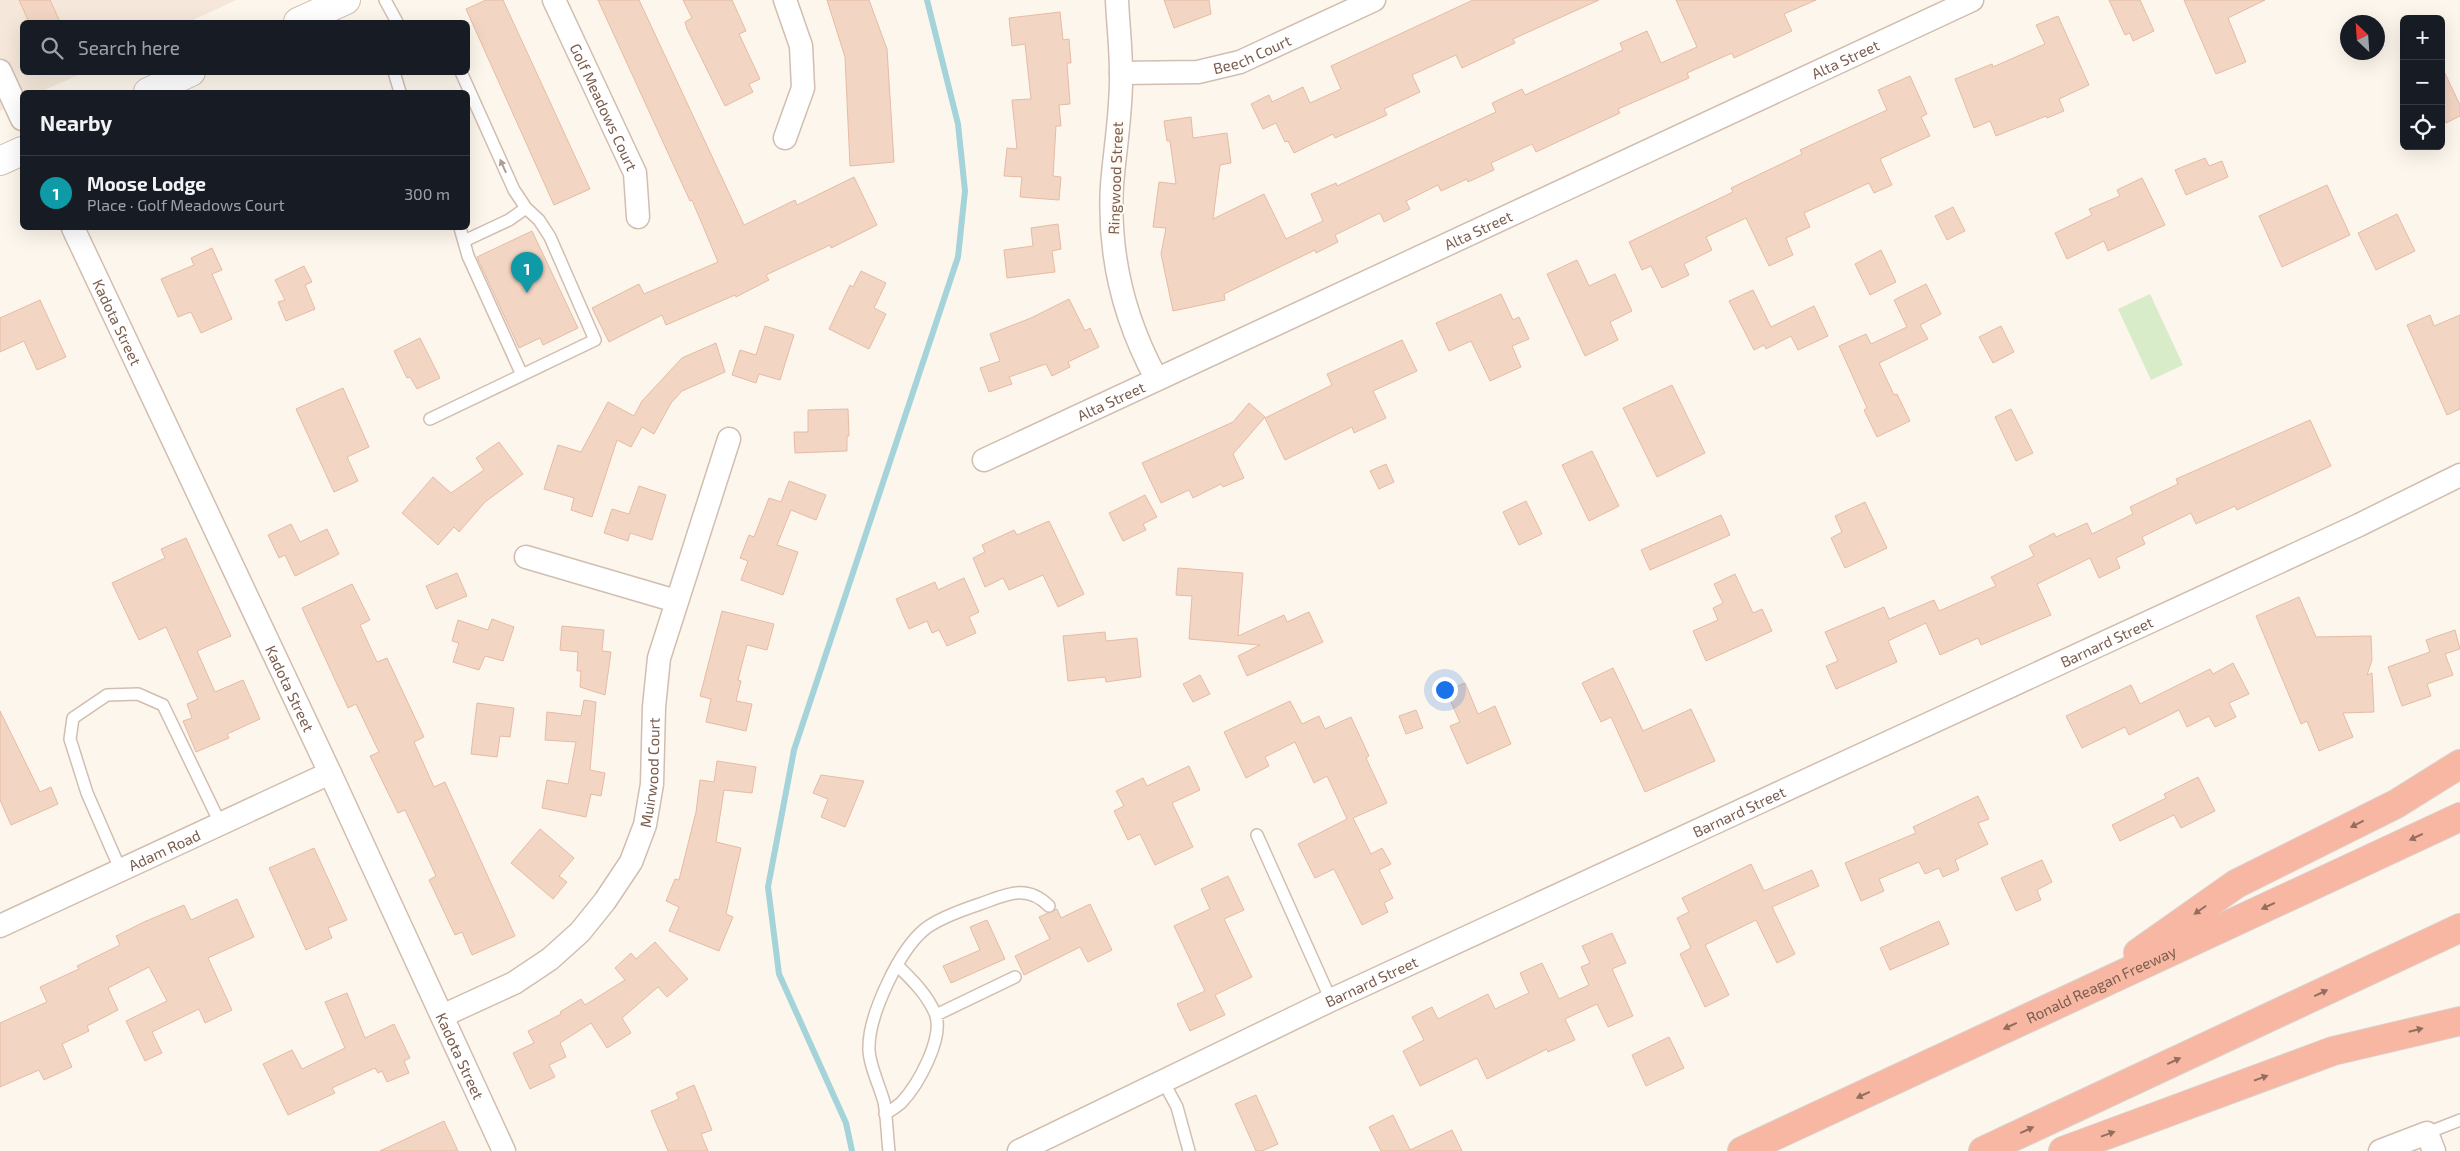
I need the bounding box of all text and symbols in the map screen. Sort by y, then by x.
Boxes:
north arrow [2340,15,2385,60]
map controls [2400,15,2445,150]
button: + [2400,15,2445,60]
search box [20,20,470,75]
street label: Beech Court [1211,31,1294,77]
icon: search [38,34,66,62]
street label: Alta Street [1808,35,1882,83]
text: Search here [78,36,180,59]
street label: Golf Meadows Court [567,40,642,174]
button: − [2400,60,2445,105]
button: locate [2400,105,2445,150]
text: Nearby [40,110,112,135]
street label: Ringwood Street [1104,121,1126,235]
one-way arrow [498,158,507,173]
text: Moose Lodge [87,172,206,195]
text: 1 [53,184,59,203]
text: 300 m [404,184,450,203]
text: Place · Golf Meadows Court [87,195,285,214]
street label: Alta Street [1441,206,1515,253]
pin: 1 [511,252,543,293]
street label: Kadota Street [89,276,146,368]
street label: Alta Street [1074,377,1148,424]
street label: Barnard Street [2057,612,2156,671]
street label: Kadota Street [262,642,318,735]
your location [1432,677,1458,703]
street label: Muirwood Court [636,717,663,829]
street label: Barnard Street [1690,782,1788,841]
one-way arrow [2350,820,2364,828]
street label: Adam Road [125,825,203,874]
one-way arrow [2409,834,2423,842]
one-way arrow [2261,902,2276,910]
one-way arrow [2193,905,2206,915]
street label: Ronald Reagan Freeway [2023,941,2179,1027]
street label: Barnard Street [1322,952,1421,1011]
one-way arrow [2314,988,2328,996]
street label: Kadota Street [433,1010,488,1102]
one-way arrow [2003,1022,2017,1030]
one-way arrow [2408,1026,2423,1034]
one-way arrow [2167,1057,2181,1065]
one-way arrow [2253,1074,2268,1081]
one-way arrow [1856,1091,1870,1099]
one-way arrow [2020,1126,2034,1134]
one-way arrow [2101,1130,2116,1137]

